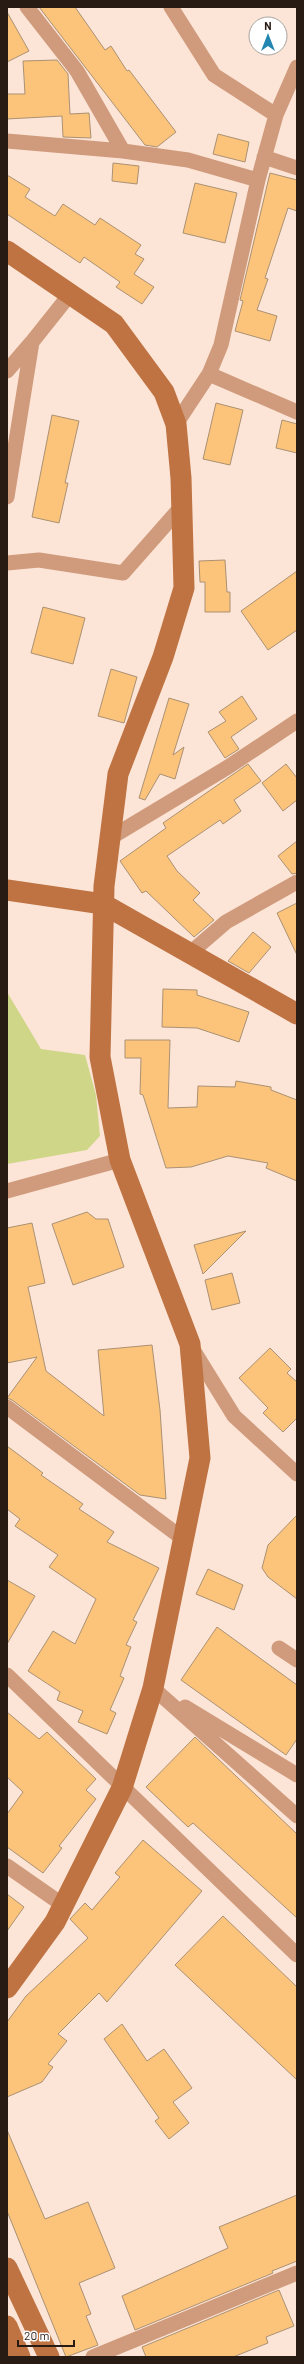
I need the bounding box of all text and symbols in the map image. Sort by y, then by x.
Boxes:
north arrow [248,16,288,56]
text: N [264,19,272,32]
scale bar [18,2322,74,2348]
text: 20 m [24,2328,50,2342]

